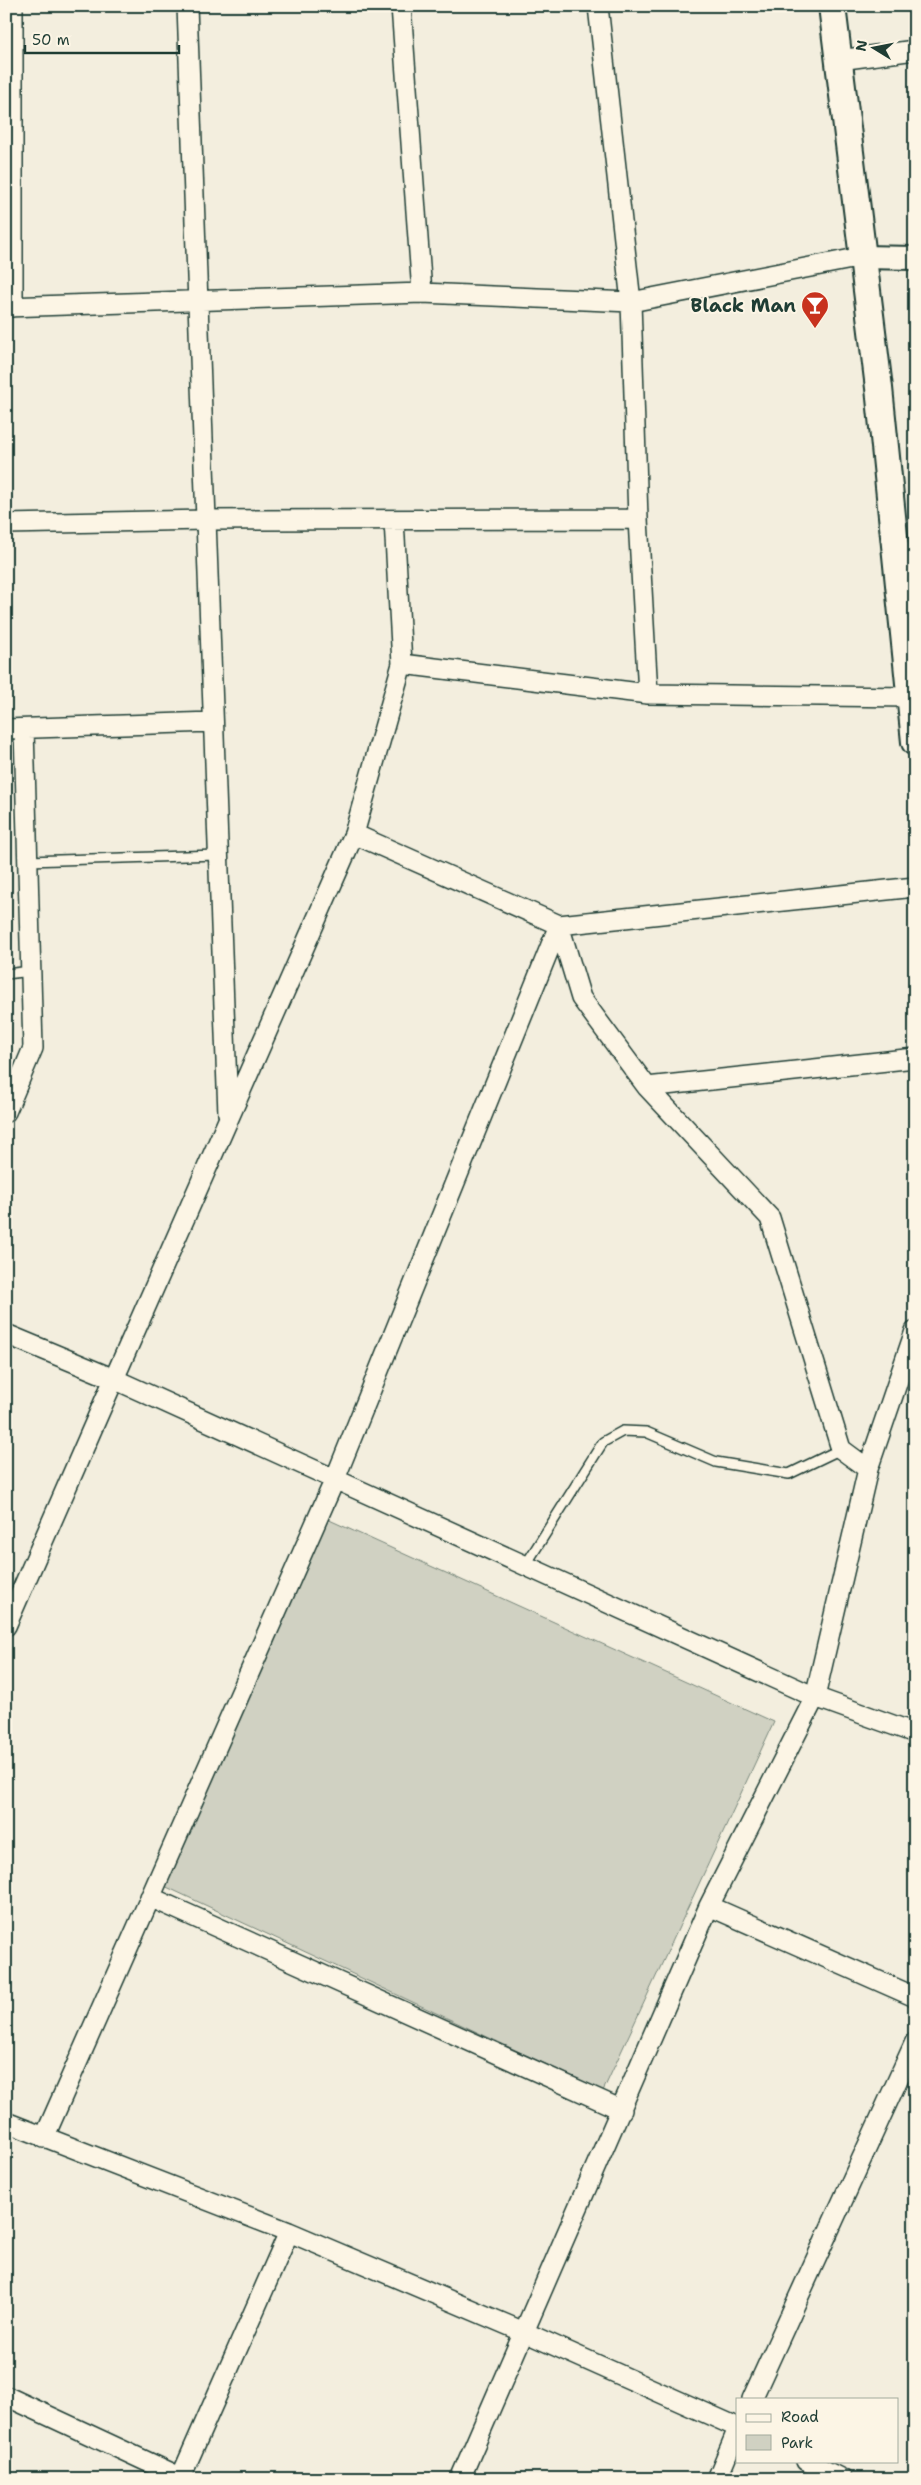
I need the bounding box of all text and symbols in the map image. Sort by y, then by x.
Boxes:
scale bar [25,22,179,54]
north arrow [848,22,898,72]
text: 50 m [32,30,70,50]
text: N [851,39,871,53]
bar icon: Black Man [800,290,830,329]
place label: Black Man [691,293,796,318]
legend [736,2398,898,2462]
text: Road [781,2407,819,2427]
text: Park [781,2433,813,2453]

